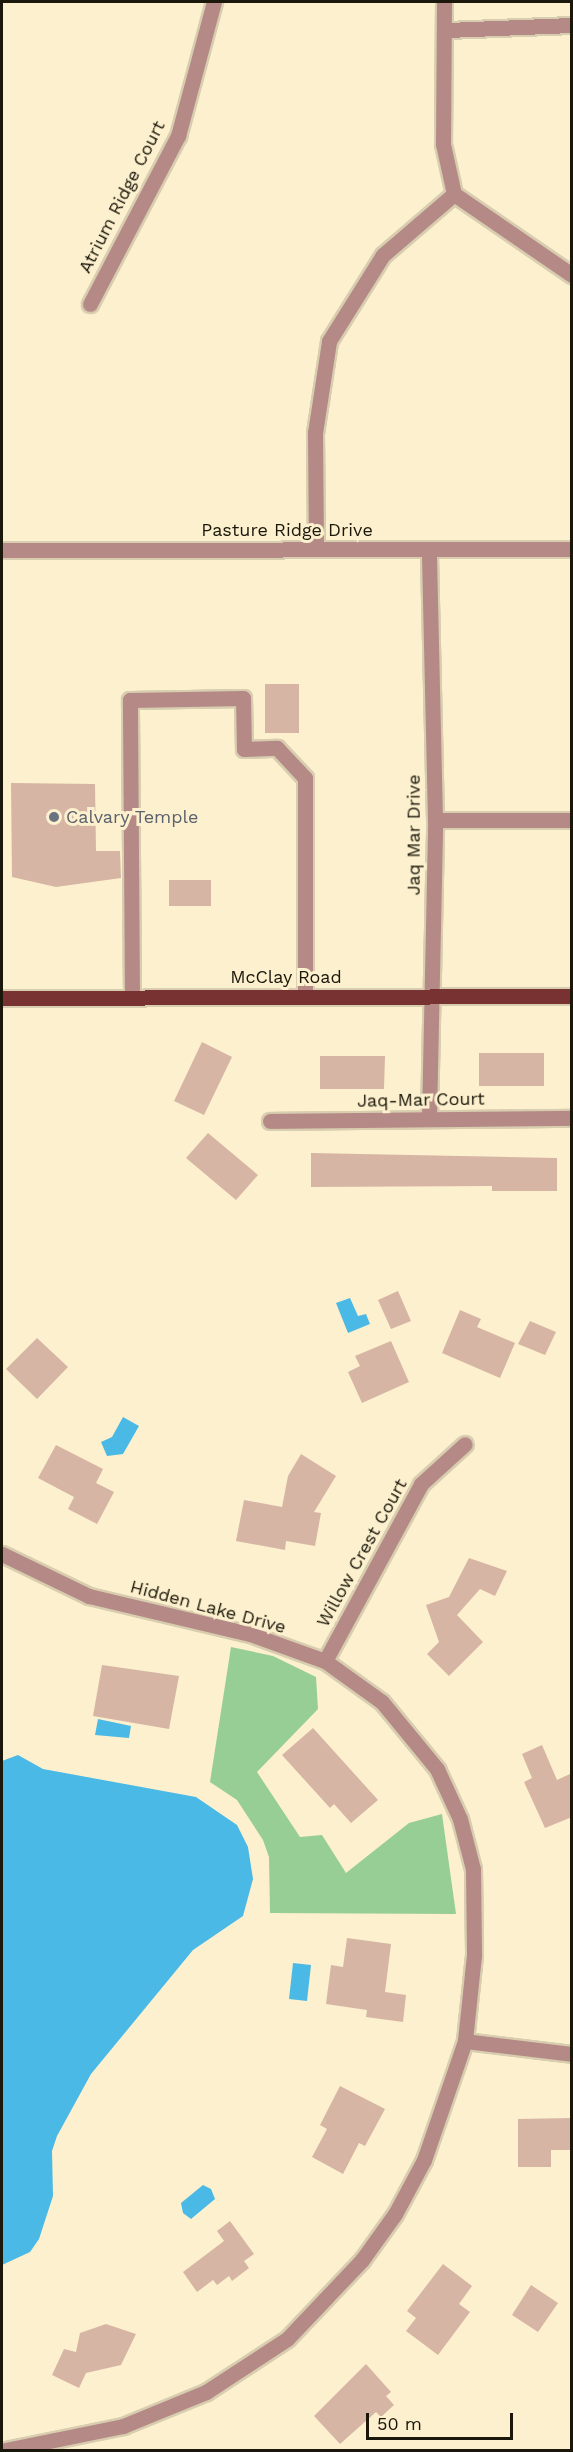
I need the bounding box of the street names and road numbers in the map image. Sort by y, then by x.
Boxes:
street label: Atrium Ridge Court [74,117,170,277]
street label: Pasture Ridge Drive [201,519,373,541]
street label: Jaq Mar Drive [403,774,425,896]
street label: McClay Road [230,966,342,988]
street label: Jaq-Mar Court [357,1088,485,1112]
street label: Willow Crest Court [312,1475,412,1631]
street label: Hidden Lake Drive [128,1576,288,1638]

